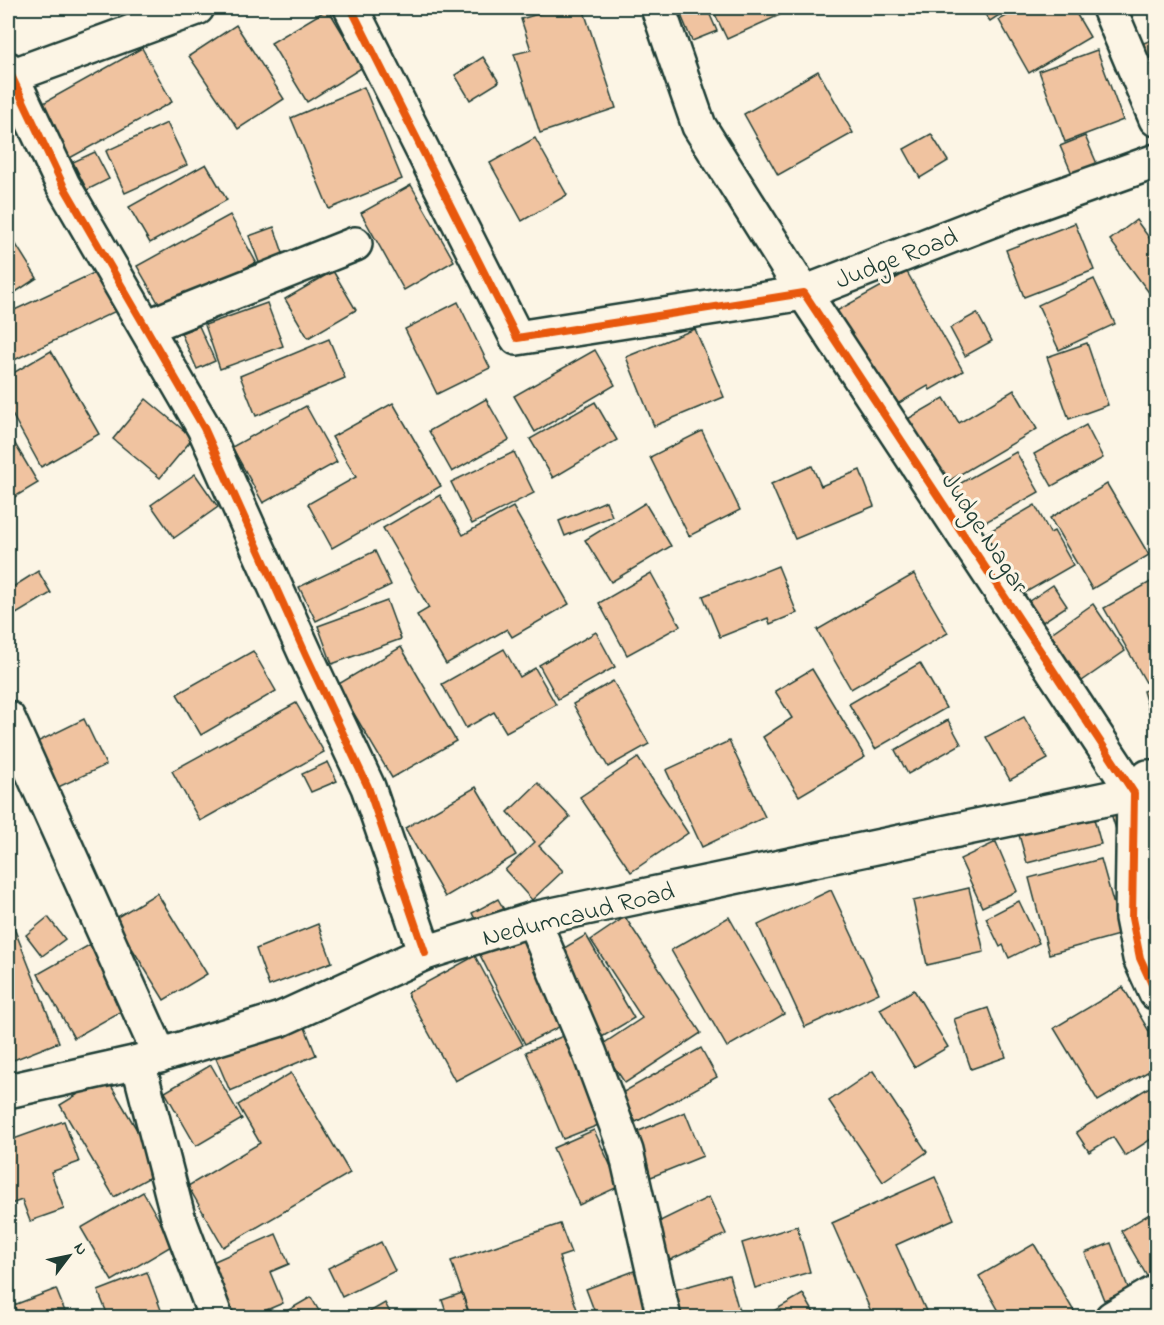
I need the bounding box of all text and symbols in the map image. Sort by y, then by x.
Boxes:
street label: Judge Road [830,219,964,301]
street label: Judge Nagar [930,466,1037,602]
street label: Nedumcaud Road [479,874,679,958]
north arrow [39,1226,99,1286]
text: N [67,1238,93,1260]

